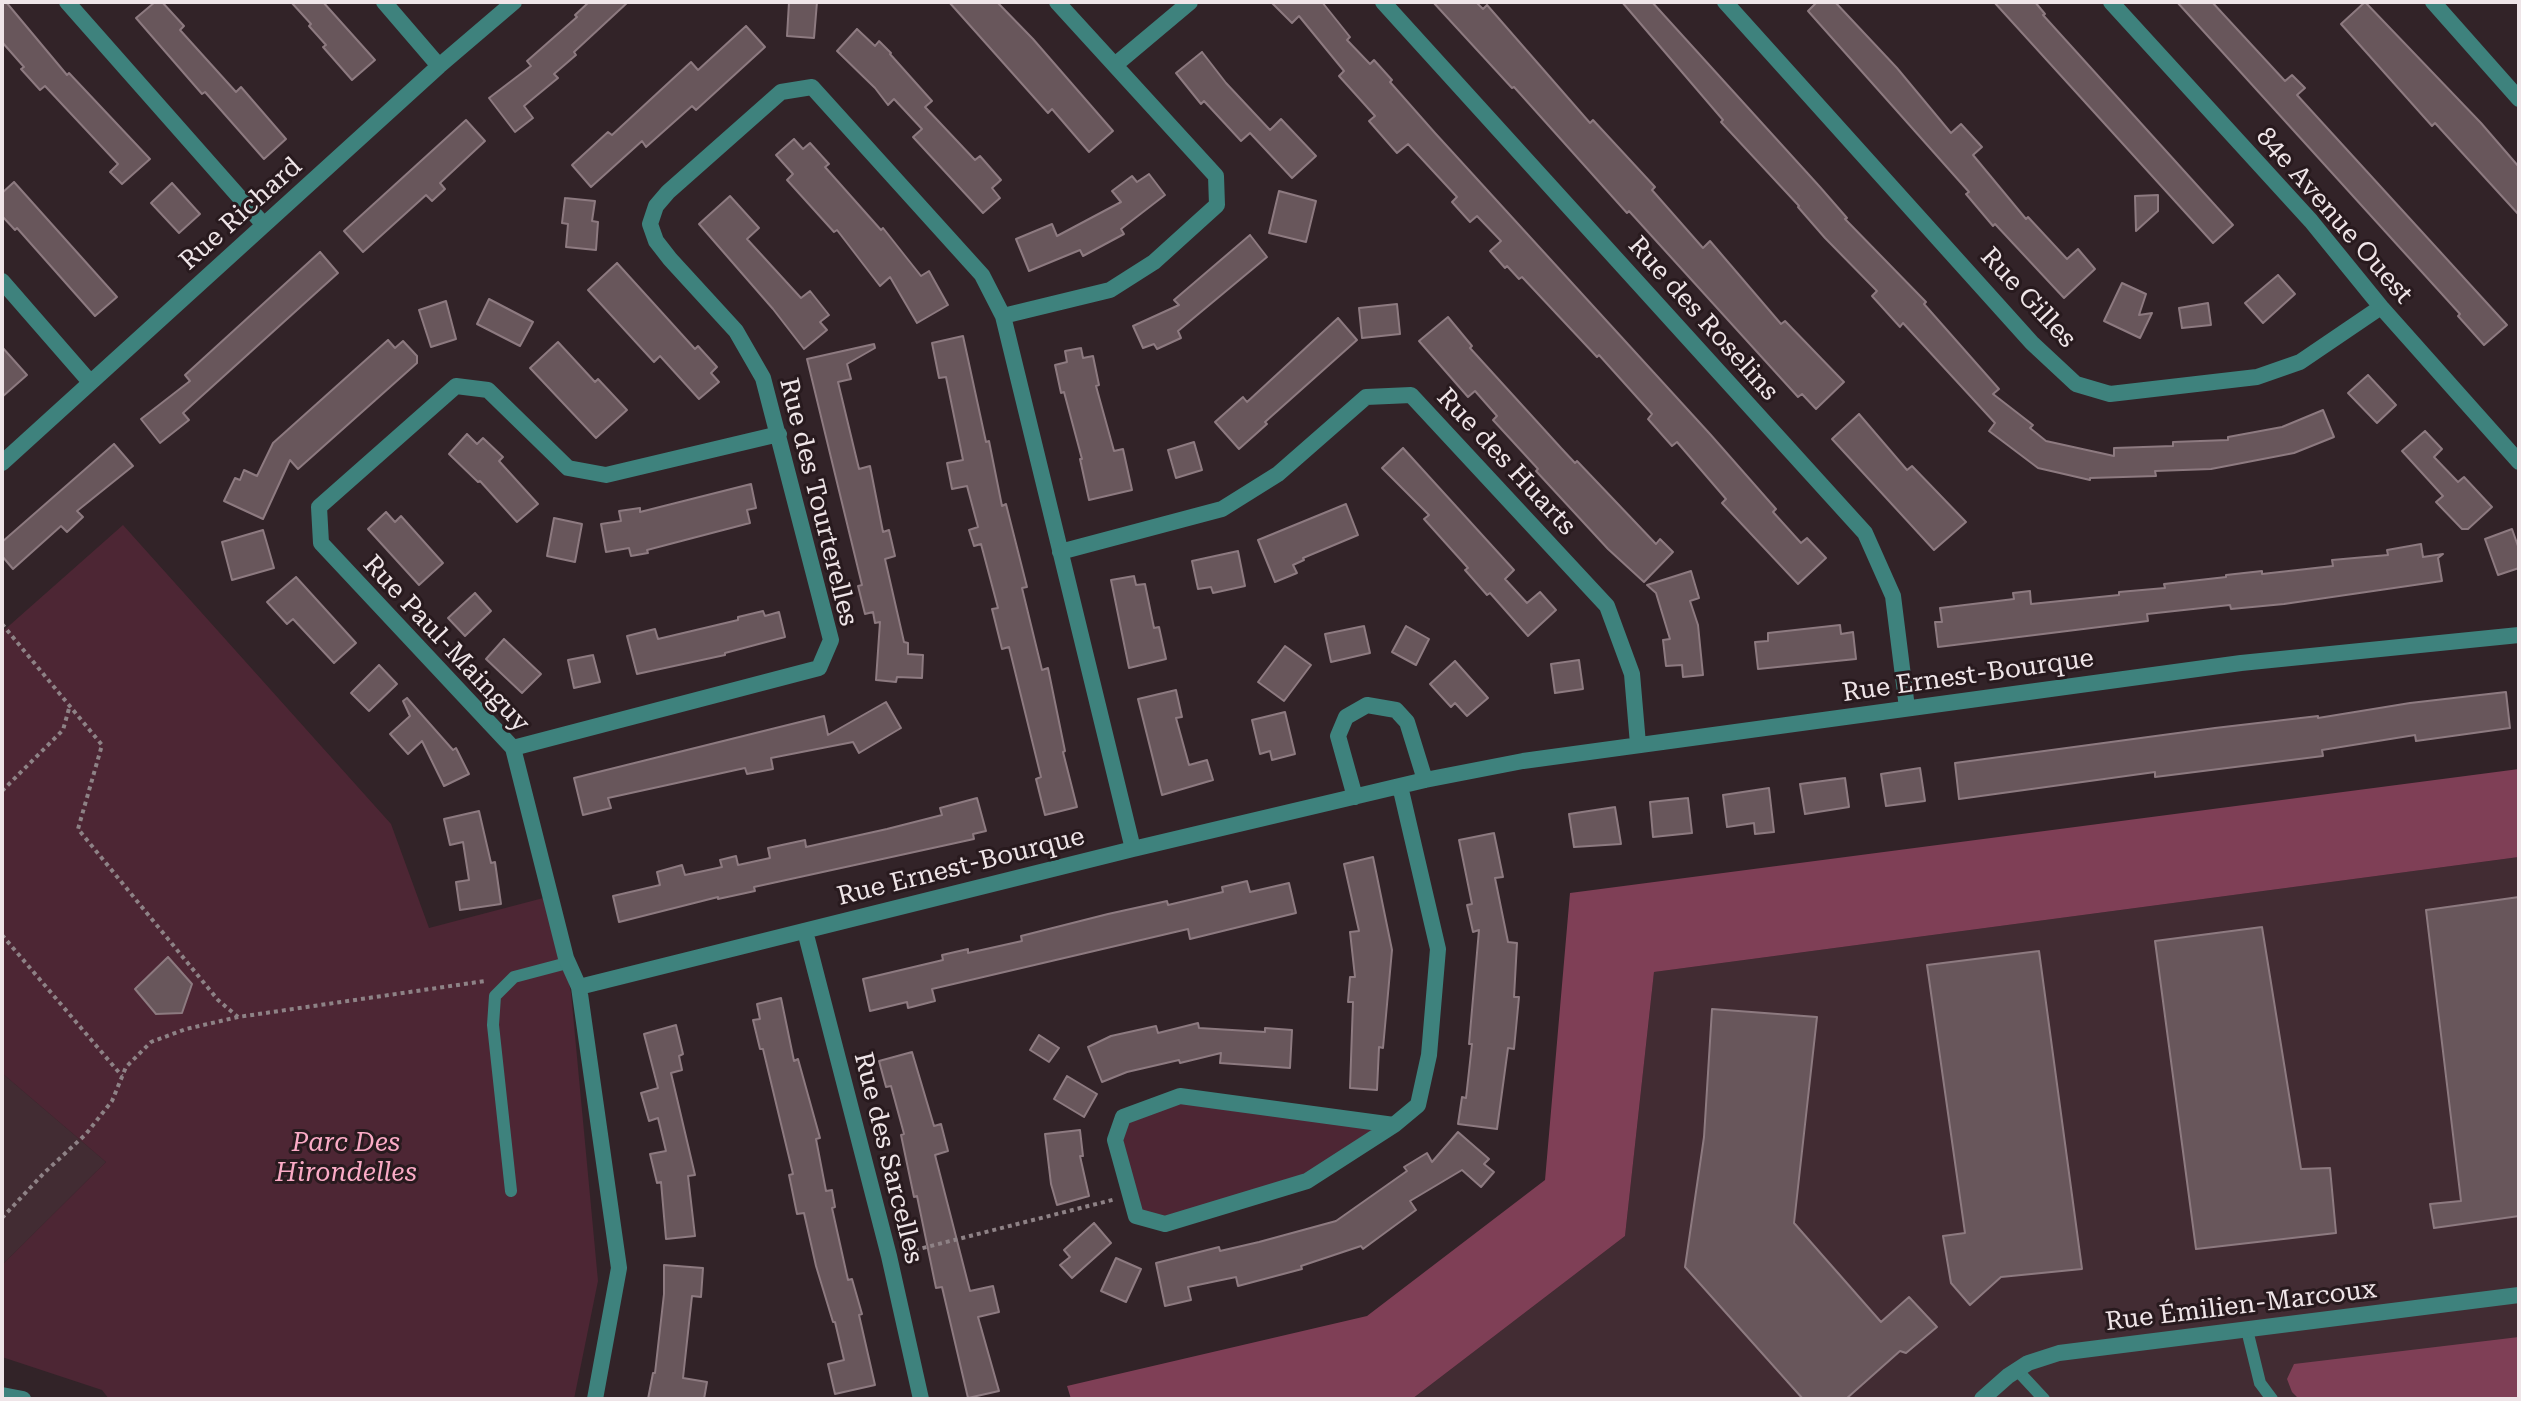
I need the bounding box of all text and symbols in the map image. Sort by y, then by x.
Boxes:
street label: 84e Avenue Ouest [2249,122,2419,310]
street label: Rue Richard [174,151,308,277]
street label: Rue des Roselins [1621,231,1785,407]
street label: Rue Gilles [1974,241,2082,355]
street label: Rue des Tourterelles [772,375,864,629]
street label: Rue des Huarts [1430,382,1582,542]
street label: Rue Paul-Mainguy [356,549,536,739]
street label: Rue Ernest-Bourque [1840,643,2096,709]
street label: Rue Ernest-Bourque [834,821,1088,913]
street label: Rue des Sarcelles [847,1049,929,1267]
park label: Parc Des Hirondelles [275,1127,417,1188]
street label: Rue Émilien-Marcoux [2104,1274,2378,1338]

